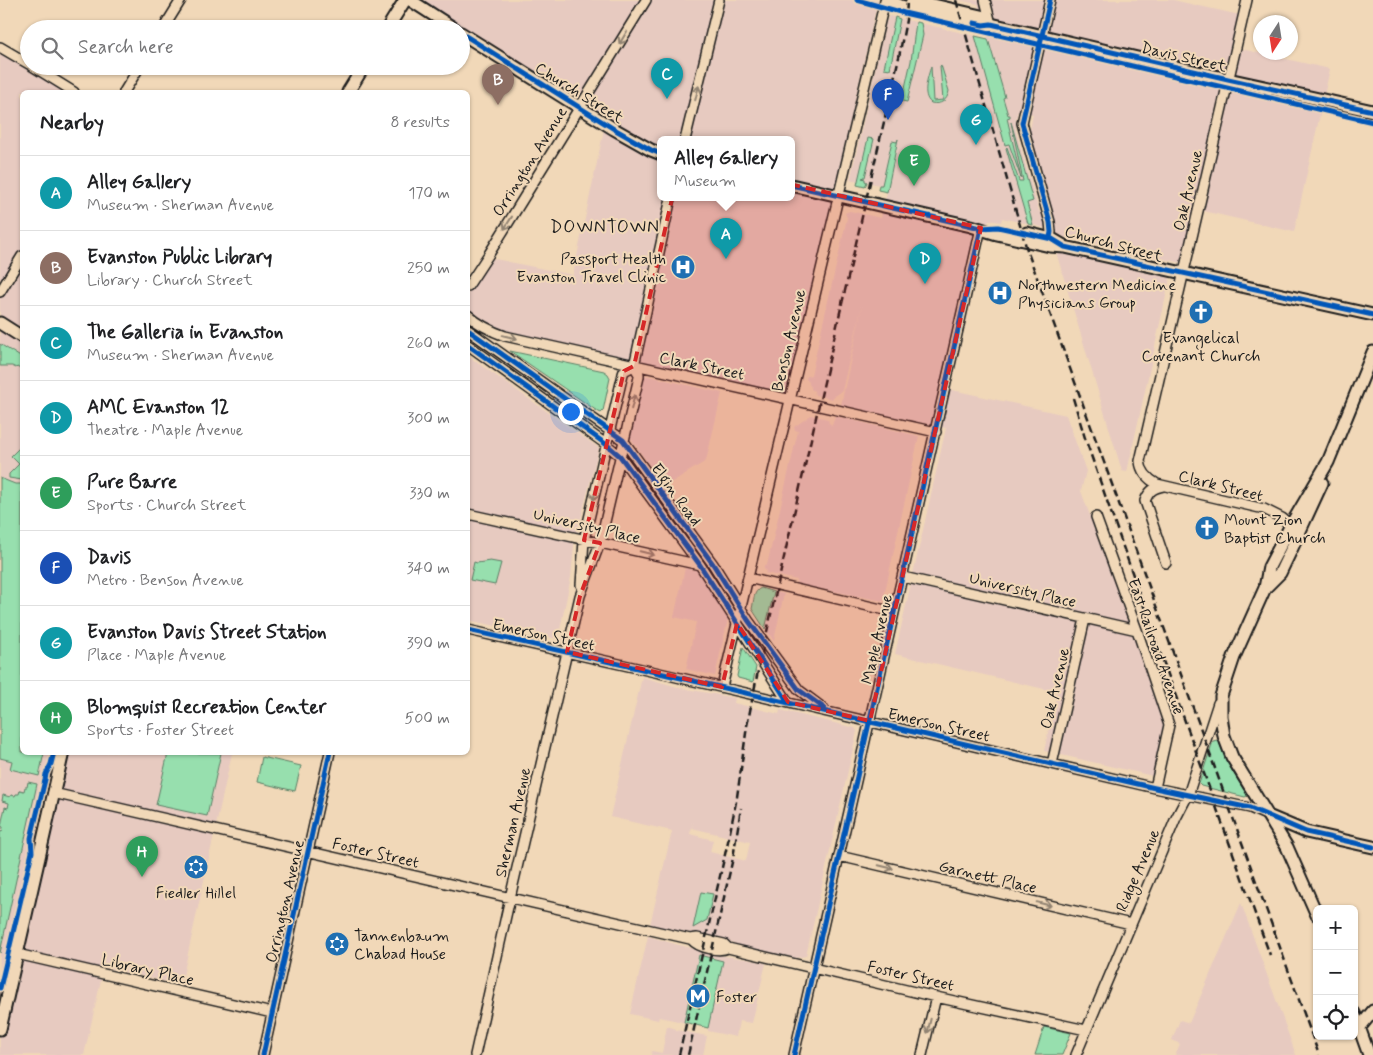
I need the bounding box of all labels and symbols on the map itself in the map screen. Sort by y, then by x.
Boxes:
north arrow [1253,15,1298,60]
one-way arrow [617,30,627,44]
street label: Davis Street [1139,37,1229,78]
street label: Church Street [531,58,628,129]
pin: C [651,58,683,99]
pin: B [482,64,514,105]
pin: F [872,79,904,120]
one-way arrow [693,85,702,101]
street label: Orrington Avenue [488,103,573,221]
pin: G [960,104,992,145]
pin: E [898,145,930,186]
street label: Oak Avenue [1169,147,1208,233]
district label: DOWNTOWN [550,215,660,239]
one-way arrow [502,216,512,230]
pin: A [710,218,742,259]
street label: Church Street [1062,221,1166,268]
pin: D [909,243,941,284]
place label: Passport Health Evanston Travel Clinic [516,249,666,288]
hospital icon: Passport Health Evanston Travel Clinic [670,254,696,280]
place label: Northwestern Medicine Physicians Group [1018,275,1176,314]
hospital icon: Northwestern Medicine Physicians Group [987,280,1013,306]
street label: Benson Avenue [768,287,812,393]
church icon: Evangelical Covenant Church [1188,299,1214,325]
place label: Evangelical Covenant Church [1142,328,1260,367]
one-way arrow [502,333,518,342]
street label: Clark Street [657,347,746,386]
one-way arrow [628,395,638,411]
your location [558,399,584,425]
street label: Elgin Road [645,459,706,531]
street label: Clark Street [1176,466,1265,507]
one-way arrow [590,484,600,500]
street label: University Place [531,504,642,549]
place label: Mount Zion Baptist Church [1224,510,1326,549]
church icon: Mount Zion Baptist Church [1194,515,1220,541]
one-way arrow [639,549,655,559]
street label: University Place [967,568,1078,613]
street label: East Railroad Avenue [1122,576,1189,717]
street label: Maple Avenue [857,592,898,686]
street label: Emerson Street [491,614,597,657]
street label: Oak Avenue [1036,645,1075,731]
street label: Emerson Street [886,704,992,747]
street label: Sherman Avenue [491,765,536,880]
street label: Ridge Avenue [1111,825,1166,916]
street label: Foster Street [330,833,421,874]
pin: H [126,836,158,877]
street label: Orrington Avenue [261,838,310,965]
synagogue icon: Fiedler Hillel [183,854,209,880]
street label: Garnett Place [937,856,1039,899]
one-way arrow [878,863,894,872]
place label: Fiedler Hillel [156,883,236,904]
one-way arrow [1036,900,1052,909]
place label: Tannenbaum Chabad House [354,926,449,965]
synagogue icon: Tannenbaum Chabad House [324,931,350,957]
street label: Library Place [99,950,196,991]
street label: Foster Street [865,956,956,997]
metro station icon: Foster [685,983,711,1009]
place label: Foster [716,987,757,1008]
one-way arrow [924,1017,933,1033]

